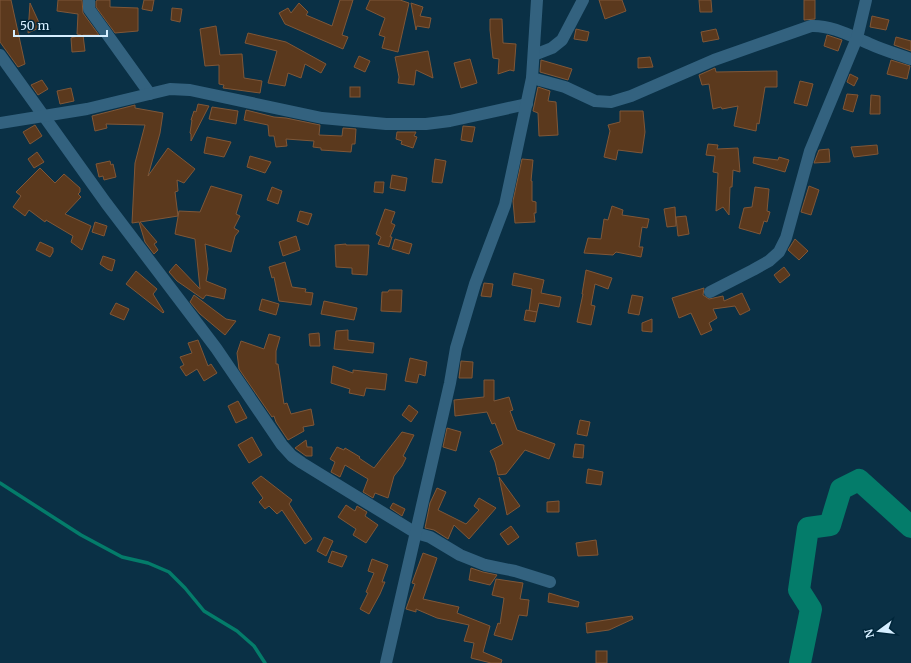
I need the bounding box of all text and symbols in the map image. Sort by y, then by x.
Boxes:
scale bar [14,12,107,38]
text: 50 m [20,18,49,33]
north arrow [859,611,899,651]
text: N [861,627,877,640]

